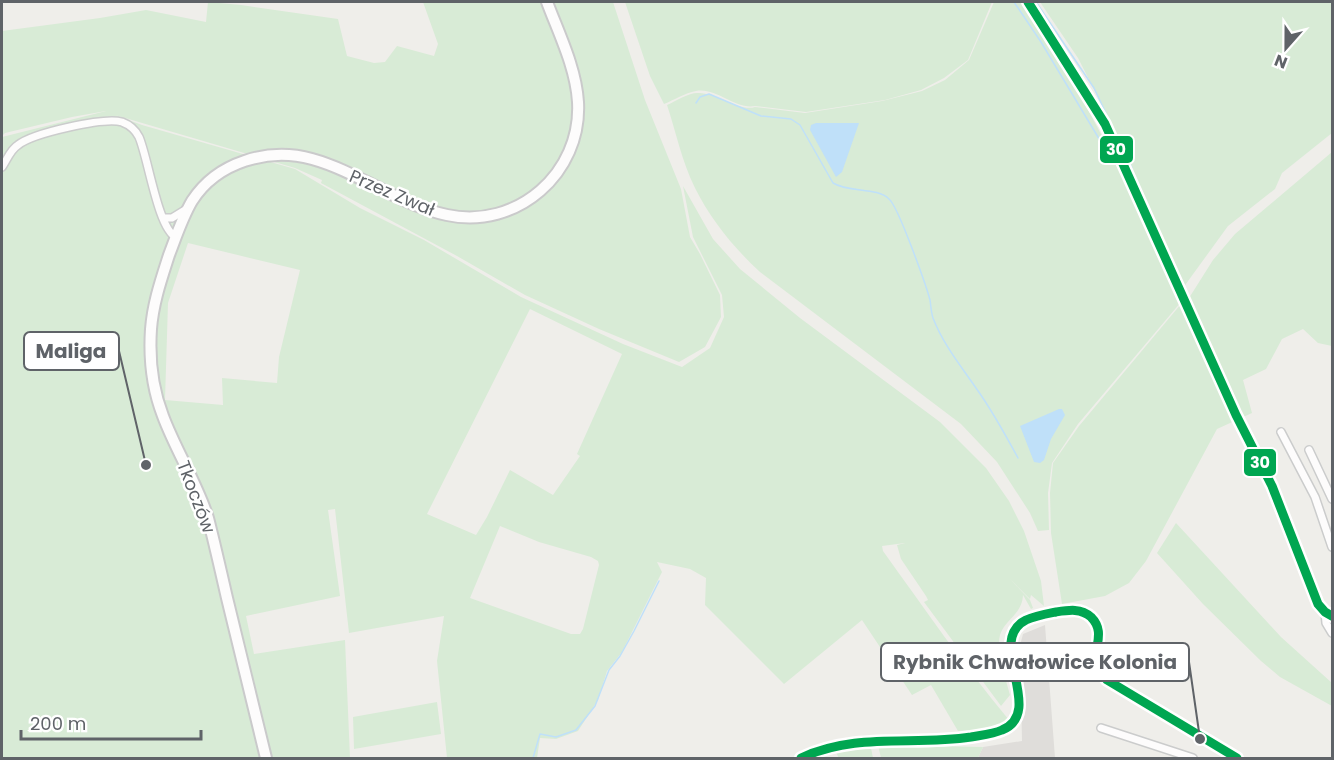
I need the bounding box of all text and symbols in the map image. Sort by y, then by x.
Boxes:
north arrow [1256,18,1316,78]
text: N [1271,49,1291,74]
line badge: 30 [1099,135,1134,164]
text: 30 [1106,138,1126,161]
street label: Przez Zwał [346,163,439,222]
callout: Maliga [24,332,119,370]
text: Maliga [36,337,106,365]
line badge: 30 [1243,448,1277,477]
text: 30 [1250,451,1270,474]
street label: Tkoczów [171,457,222,537]
callout: Rybnik Chwałowice Kolonia [881,643,1189,681]
text: Rybnik Chwałowice Kolonia [893,648,1177,676]
scale bar [21,703,201,741]
text: 200 m [30,711,86,736]

